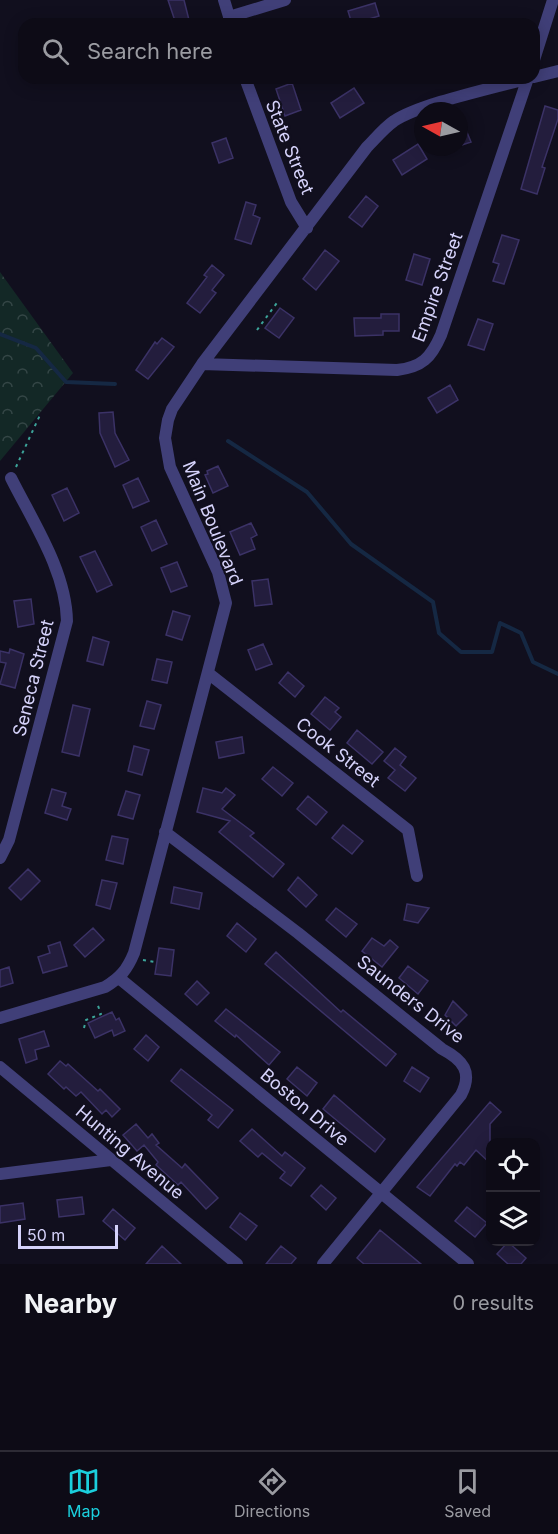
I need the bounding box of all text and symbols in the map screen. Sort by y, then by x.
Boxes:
search box [18,18,540,84]
icon: search [39,35,72,68]
text: Search here [87,38,213,64]
street label: State Street [262,97,318,197]
north arrow [414,102,468,156]
street label: Empire Street [408,229,467,345]
street label: Main Boulevard [179,458,247,588]
street label: Seneca Street [8,617,58,739]
street label: Cook Street [292,713,384,791]
street label: Saunders Drive [353,951,469,1047]
street label: Boston Drive [257,1064,353,1150]
street label: Hunting Avenue [72,1101,188,1203]
map controls [486,1138,540,1246]
button: locate [486,1138,540,1192]
button: layers [486,1192,540,1246]
scale bar [18,1222,118,1250]
text: 50 m [27,1225,65,1245]
text: Nearby [24,1288,117,1319]
text: 0 results [452,1291,534,1315]
tab: Map [67,1465,100,1521]
tab: Directions [234,1465,310,1521]
tab: Saved [444,1465,491,1521]

